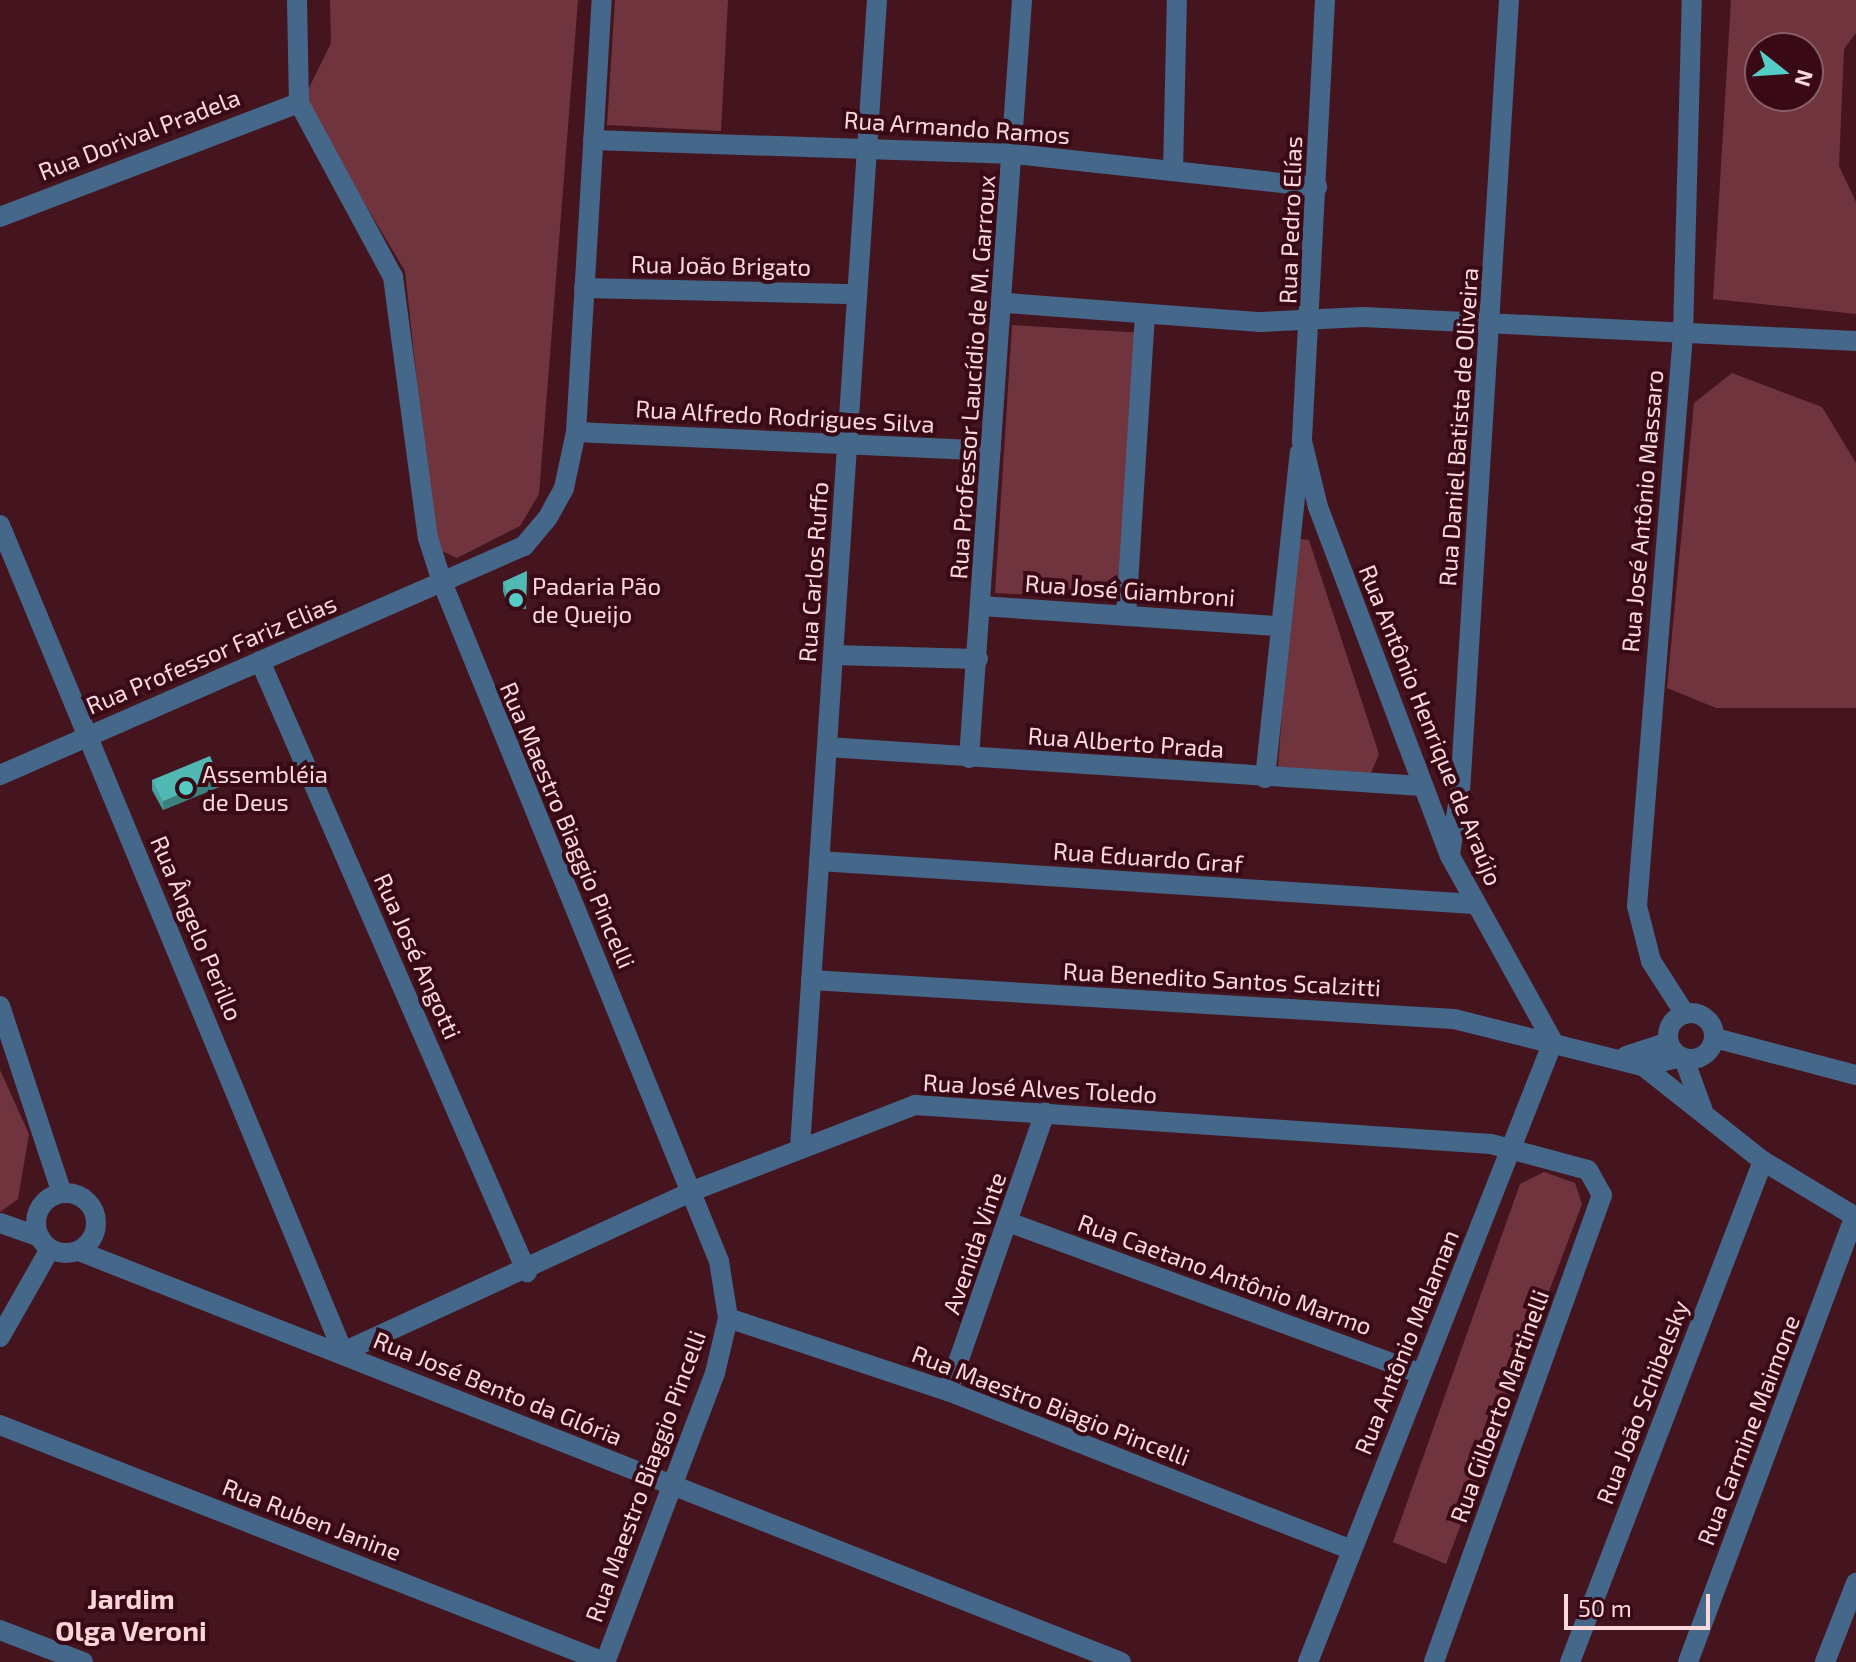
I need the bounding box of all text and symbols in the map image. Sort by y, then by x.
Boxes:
north arrow [1744,32,1824,112]
text: N [1790,67,1820,90]
street label: Rua Dorival Pradela [34,82,244,186]
street label: Rua Armando Ramos [843,105,1071,149]
street label: Rua Pedro Elías [1273,136,1307,304]
street label: Rua Professor Laucídio de M. Garroux [943,174,1001,580]
street label: Rua João Brigato [630,249,812,281]
street label: Rua Daniel Batista de Oliveira [1432,267,1484,587]
street label: Rua José Antônio Massaro [1615,368,1669,654]
street label: Rua Alfredo Rodrigues Silva [634,394,936,438]
street label: Rua Carlos Ruffo [792,481,834,663]
street label: Rua Antônio Henrique de Araújo [1353,560,1509,890]
street label: Rua José Giambroni [1024,568,1236,612]
place label: Padaria Pão de Queijo [532,572,661,628]
street label: Rua Professor Fariz Elias [81,588,341,720]
marker: Padaria Pão de Queijo [507,591,525,609]
street label: Rua Maestro Biaggio Pincelli [495,678,641,972]
street label: Rua Alberto Prada [1027,721,1225,763]
place label: Assembléia de Deus [202,760,328,816]
marker: Assembléia de Deus [177,779,195,797]
street label: Rua Ângelo Perillo [145,831,249,1025]
street label: Rua Eduardo Graf [1052,836,1244,878]
street label: Rua José Angotti [368,868,468,1044]
street label: Rua Benedito Santos Scalzitti [1062,956,1382,1002]
street label: Rua José Alves Toledo [921,1067,1159,1109]
street label: Avenida Vinte [936,1168,1012,1318]
street label: Rua Caetano Antônio Marmo [1074,1207,1376,1341]
street label: Rua Antônio Malaman [1348,1225,1464,1459]
street label: Rua Gilberto Martinelli [1443,1286,1555,1526]
street label: Rua João Schibelsky [1590,1296,1694,1508]
street label: Rua Carmine Maimone [1691,1311,1805,1549]
street label: Rua José Bento da Glória [369,1325,627,1451]
street label: Rua Maestro Biaggio Pincelli [579,1326,711,1626]
street label: Rua Maestro Biagio Pincelli [908,1339,1194,1471]
street label: Rua Ruben Janine [218,1472,406,1566]
scale bar [1568,1578,1714,1628]
district label: Jardim Olga Veroni [55,1581,207,1647]
text: 50 m [1578,1593,1632,1622]

